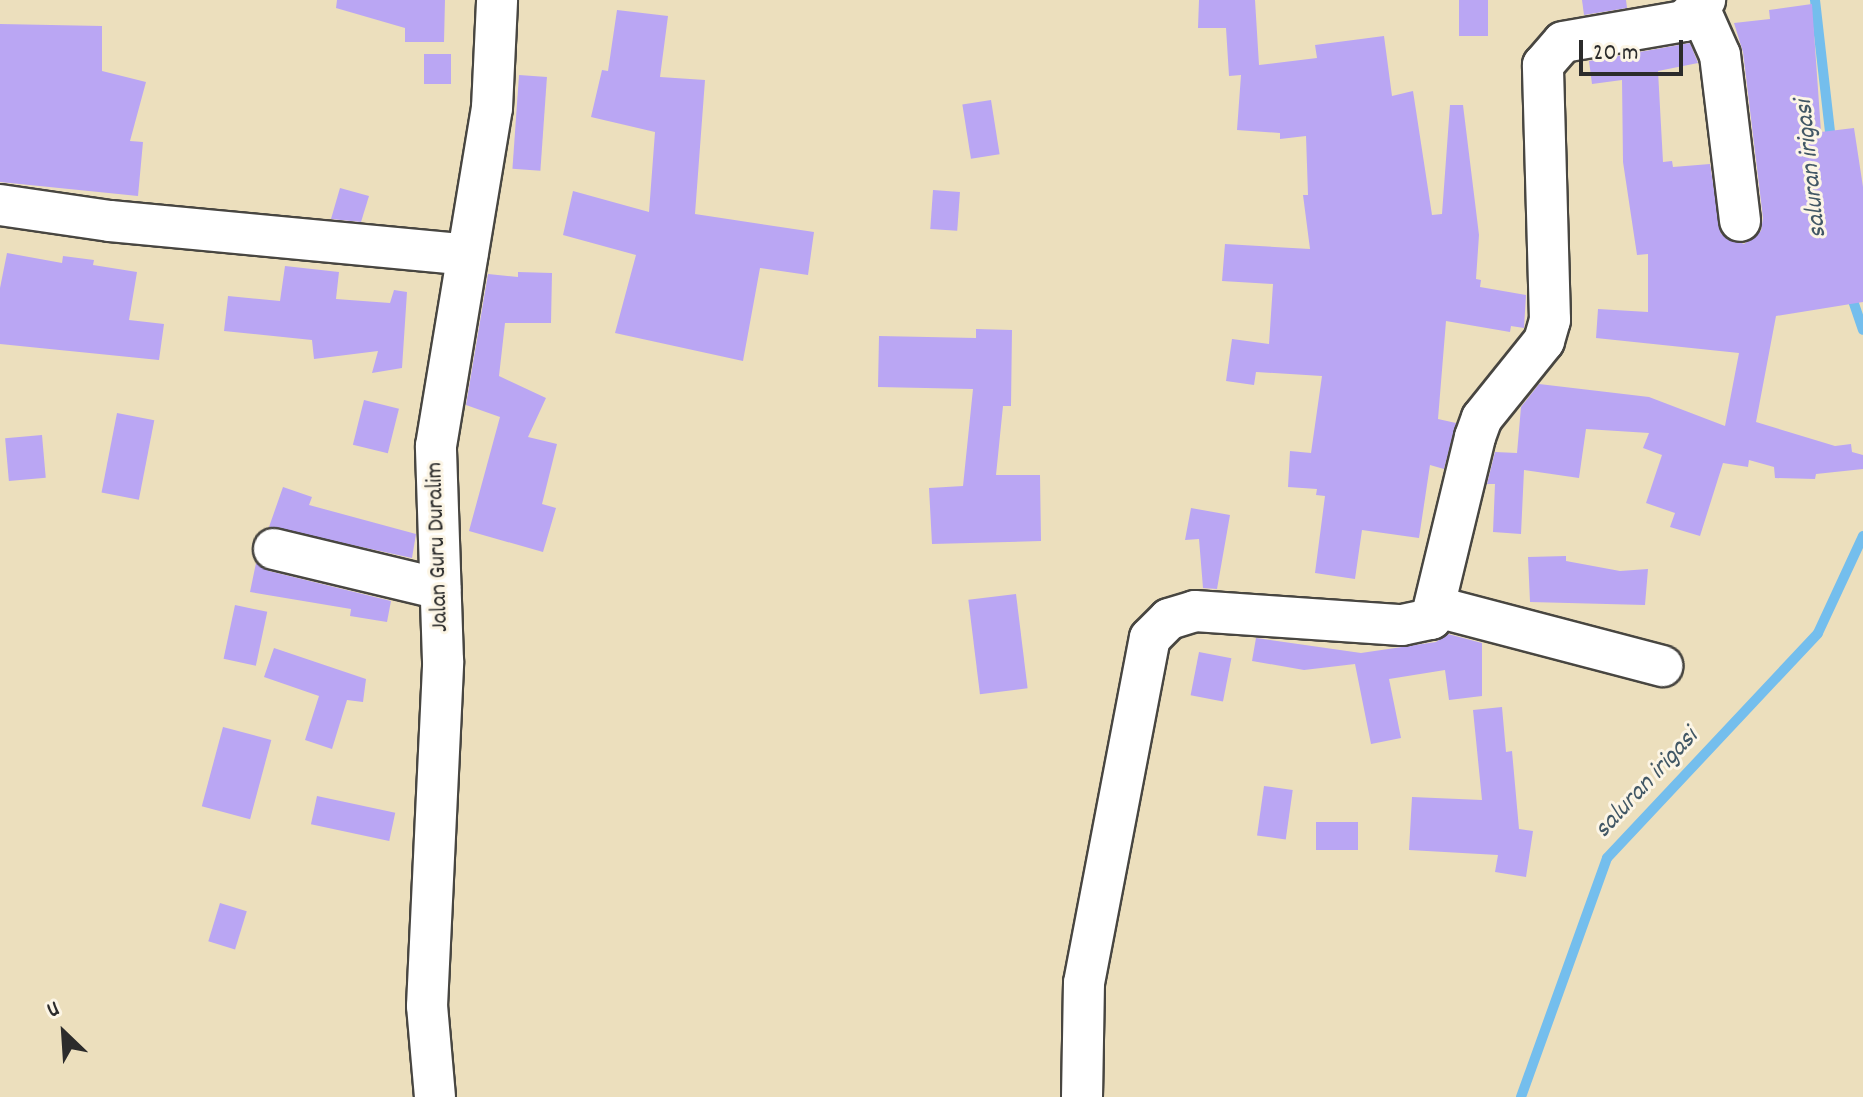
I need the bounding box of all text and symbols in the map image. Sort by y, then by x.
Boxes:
scale bar [1583,24,1687,74]
text: 20 m [1593,37,1639,71]
water label: saluran irigasi [1789,98,1835,240]
street label: Jalan Guru Duralim [422,461,456,633]
water label: saluran irigasi [1588,723,1706,845]
north arrow [24,993,104,1073]
text: U [42,995,65,1027]

